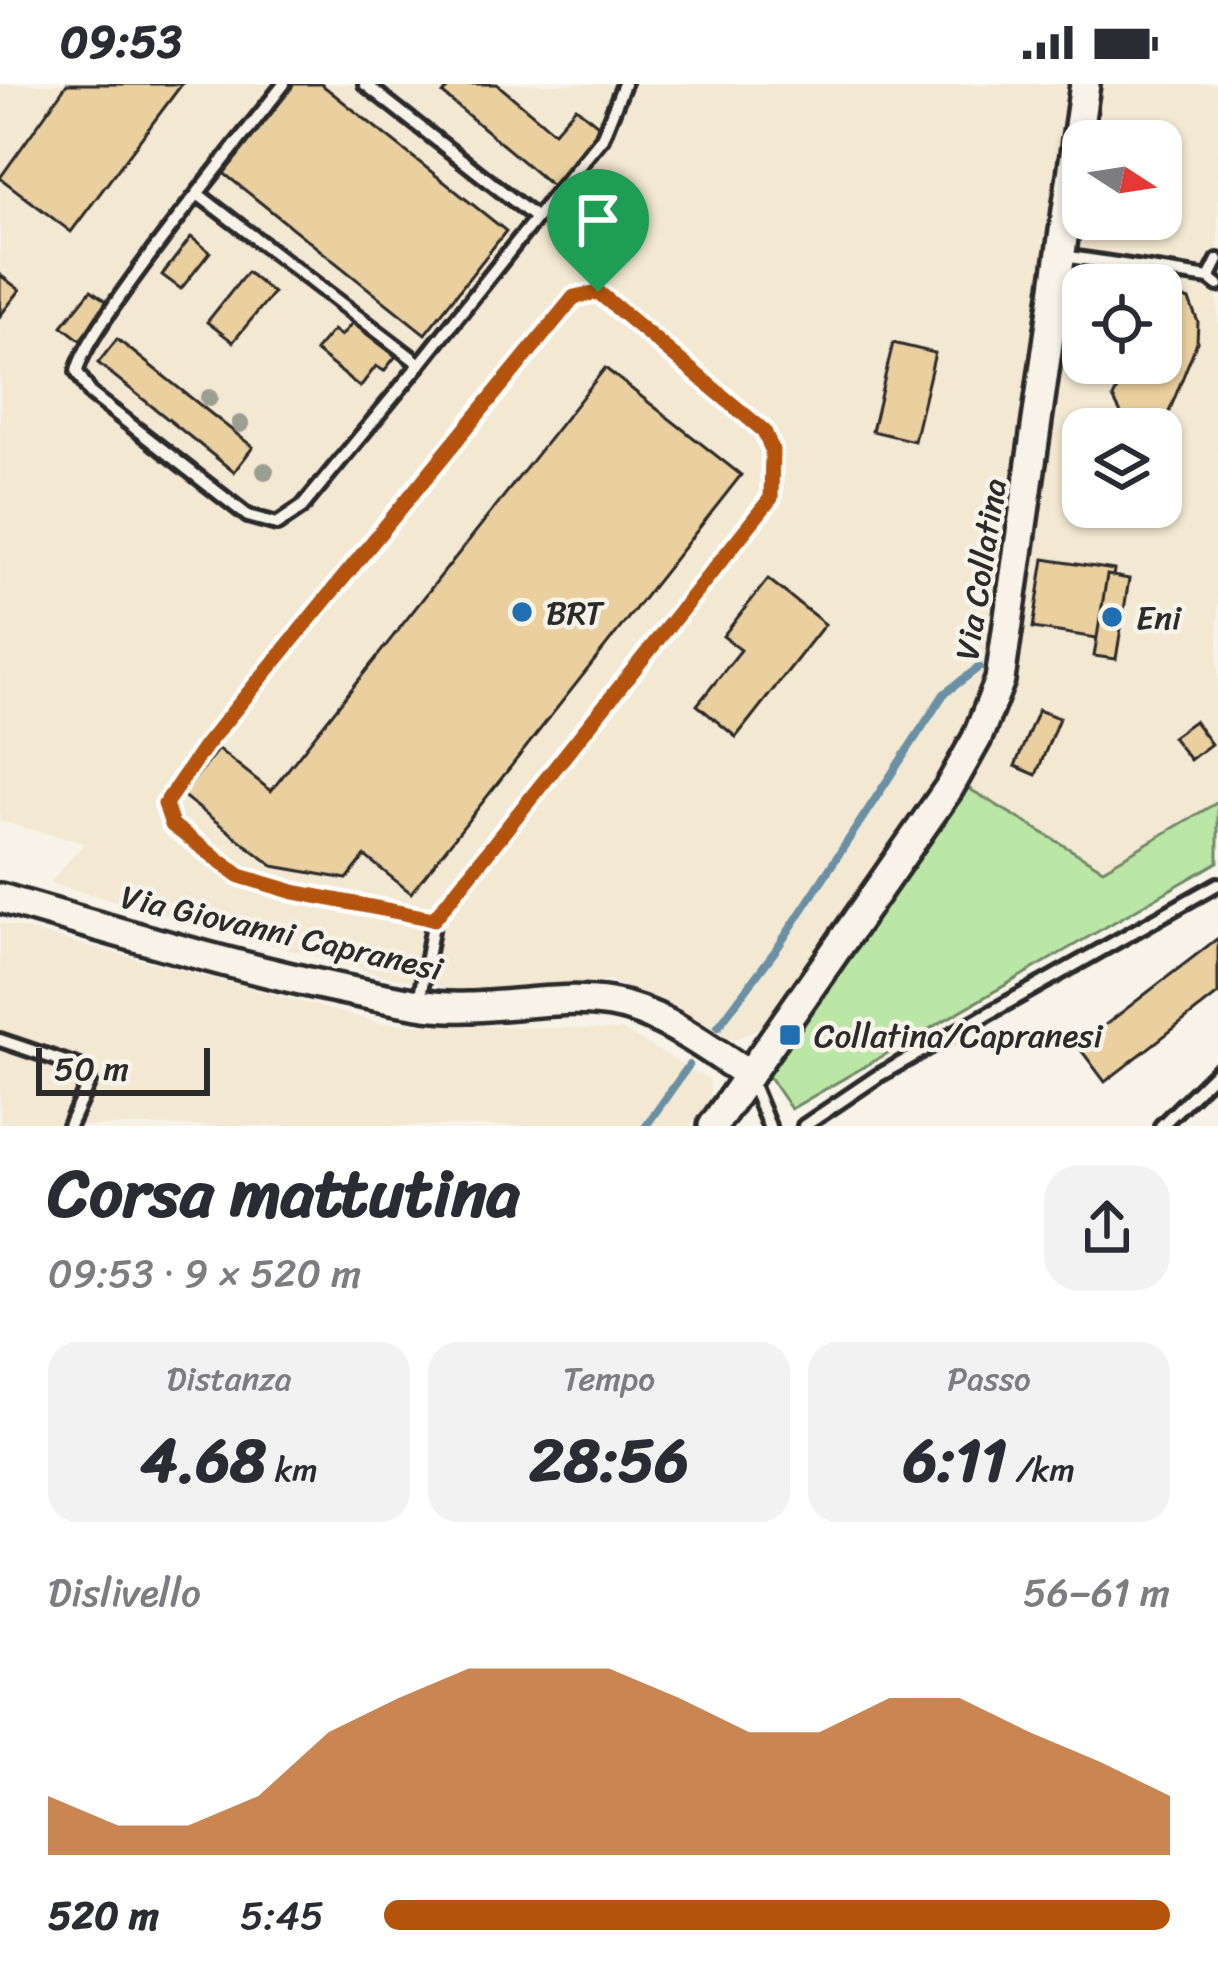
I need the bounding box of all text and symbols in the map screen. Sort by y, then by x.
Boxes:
text: 09:53 [60,2,182,82]
north arrow [1062,120,1182,240]
map controls [1062,120,1182,528]
pin [547,169,649,292]
icon: arrive [565,187,631,253]
button: locate [1062,264,1182,384]
button: layers [1062,408,1182,528]
street label: Via Collatina [938,474,1024,664]
place label: BRT [546,584,605,642]
place label: Eni [1136,589,1182,647]
marker: BRT [509,599,535,625]
marker: Eni [1099,604,1125,630]
street label: Via Giovanni Capranesi [115,868,449,998]
place label: Collatina/Capranesi [814,1007,1104,1065]
marker: Collatina/Capranesi [777,1022,803,1048]
text: 50 m [54,1040,129,1098]
scale bar [36,1042,210,1095]
text: Corsa mattutina [48,1135,520,1252]
button: share [1044,1165,1170,1291]
text: 09:53 · 9 × 520 m [48,1239,361,1308]
text: Distanza [166,1350,292,1408]
text: Tempo [563,1350,655,1408]
text: Passo [947,1350,1031,1408]
text: 4.68 [140,1408,266,1514]
text: 28:56 [529,1408,689,1514]
text: 6:11 [903,1408,1007,1514]
text: km [266,1441,318,1499]
text: /km [1007,1441,1075,1499]
text: Dislivello [48,1558,201,1627]
text: 56–61 m [1023,1558,1170,1627]
text: 520 m [48,1881,159,1950]
text: 5:45 [240,1881,324,1950]

